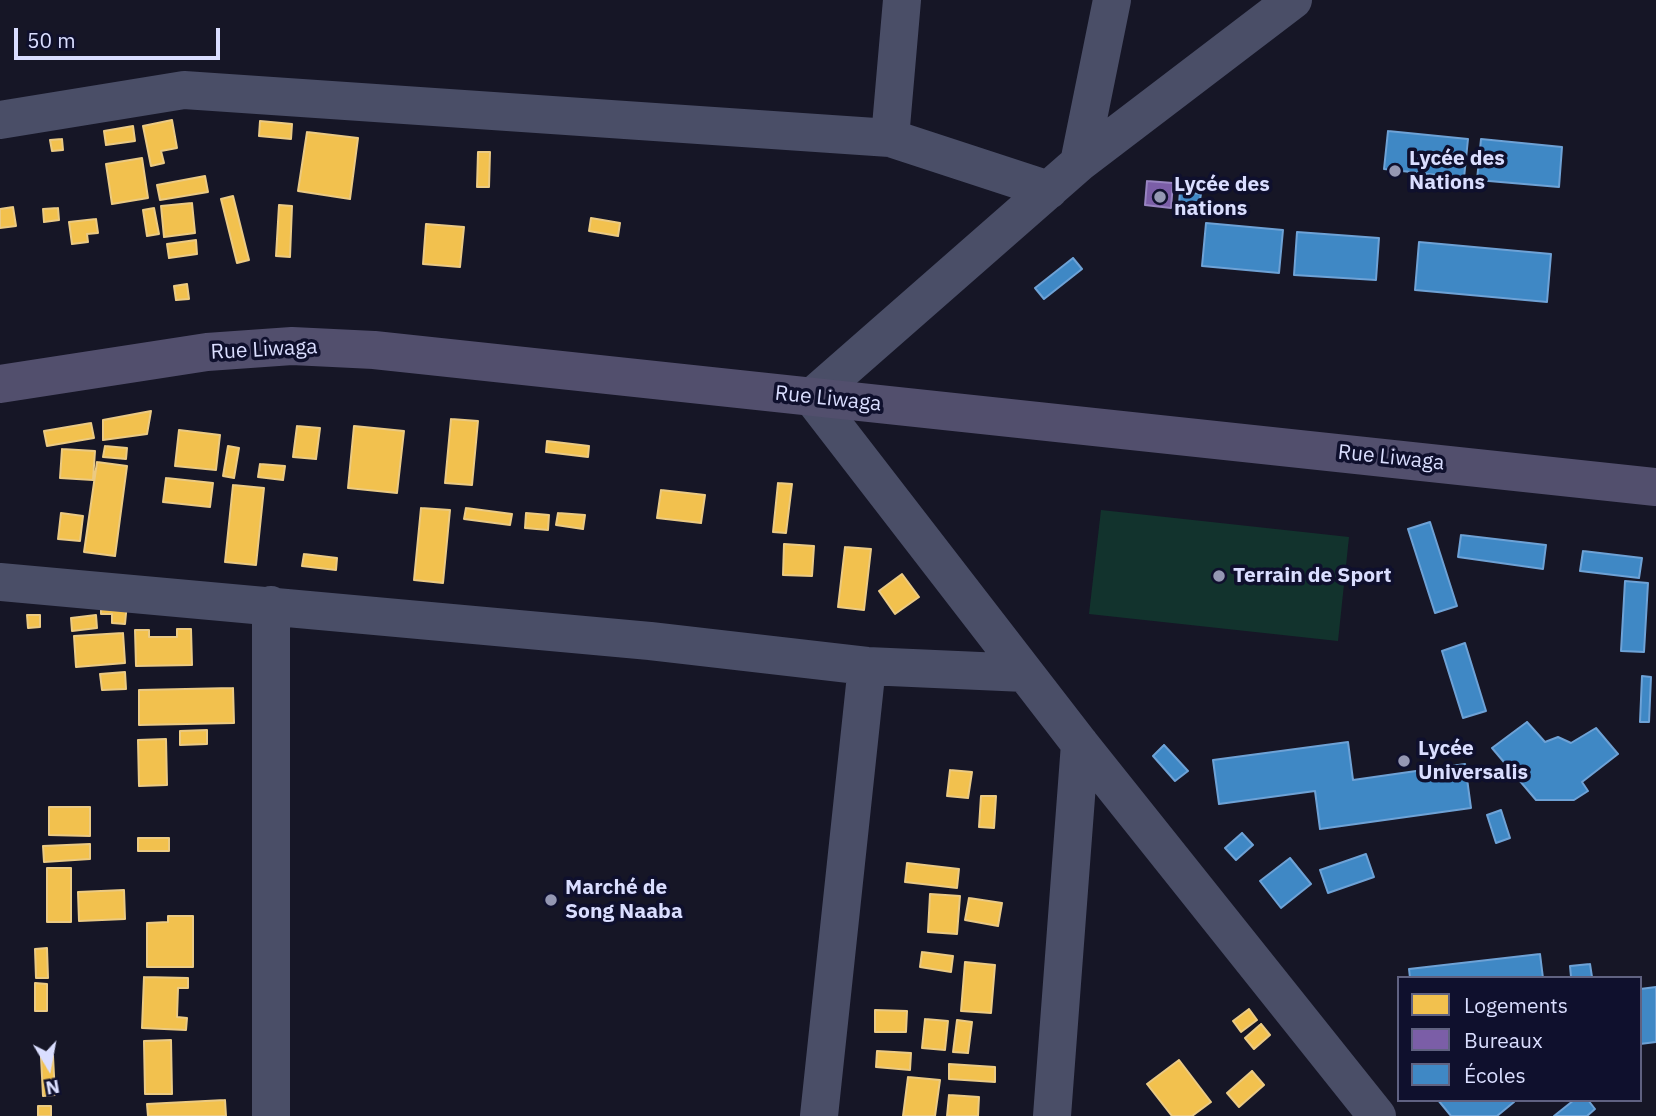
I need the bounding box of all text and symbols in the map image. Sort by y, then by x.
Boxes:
scale bar [18,14,224,58]
text: 50 m [27,26,76,54]
place label: Lycée des Nations [1409,146,1505,196]
marker: Lycée des Nations [1387,163,1403,179]
place label: Lycée des nations [1174,172,1270,222]
marker: Lycée des nations [1152,189,1168,205]
street label: Rue Liwaga [210,335,318,365]
street label: Rue Liwaga [773,381,883,417]
street label: Rue Liwaga [1336,440,1446,476]
place label: Terrain de Sport [1233,563,1392,589]
marker: Terrain de Sport [1211,568,1227,584]
place label: Lycée Universalis [1418,736,1528,786]
marker: Lycée Universalis [1396,753,1412,769]
place label: Marché de Song Naaba [565,875,683,925]
marker: Marché de Song Naaba [543,892,559,908]
legend [1397,976,1642,1102]
text: Logements [1464,991,1568,1019]
text: Bureaux [1464,1026,1543,1054]
north arrow [14,1032,84,1102]
text: Écoles [1464,1061,1526,1089]
text: N [44,1075,62,1101]

